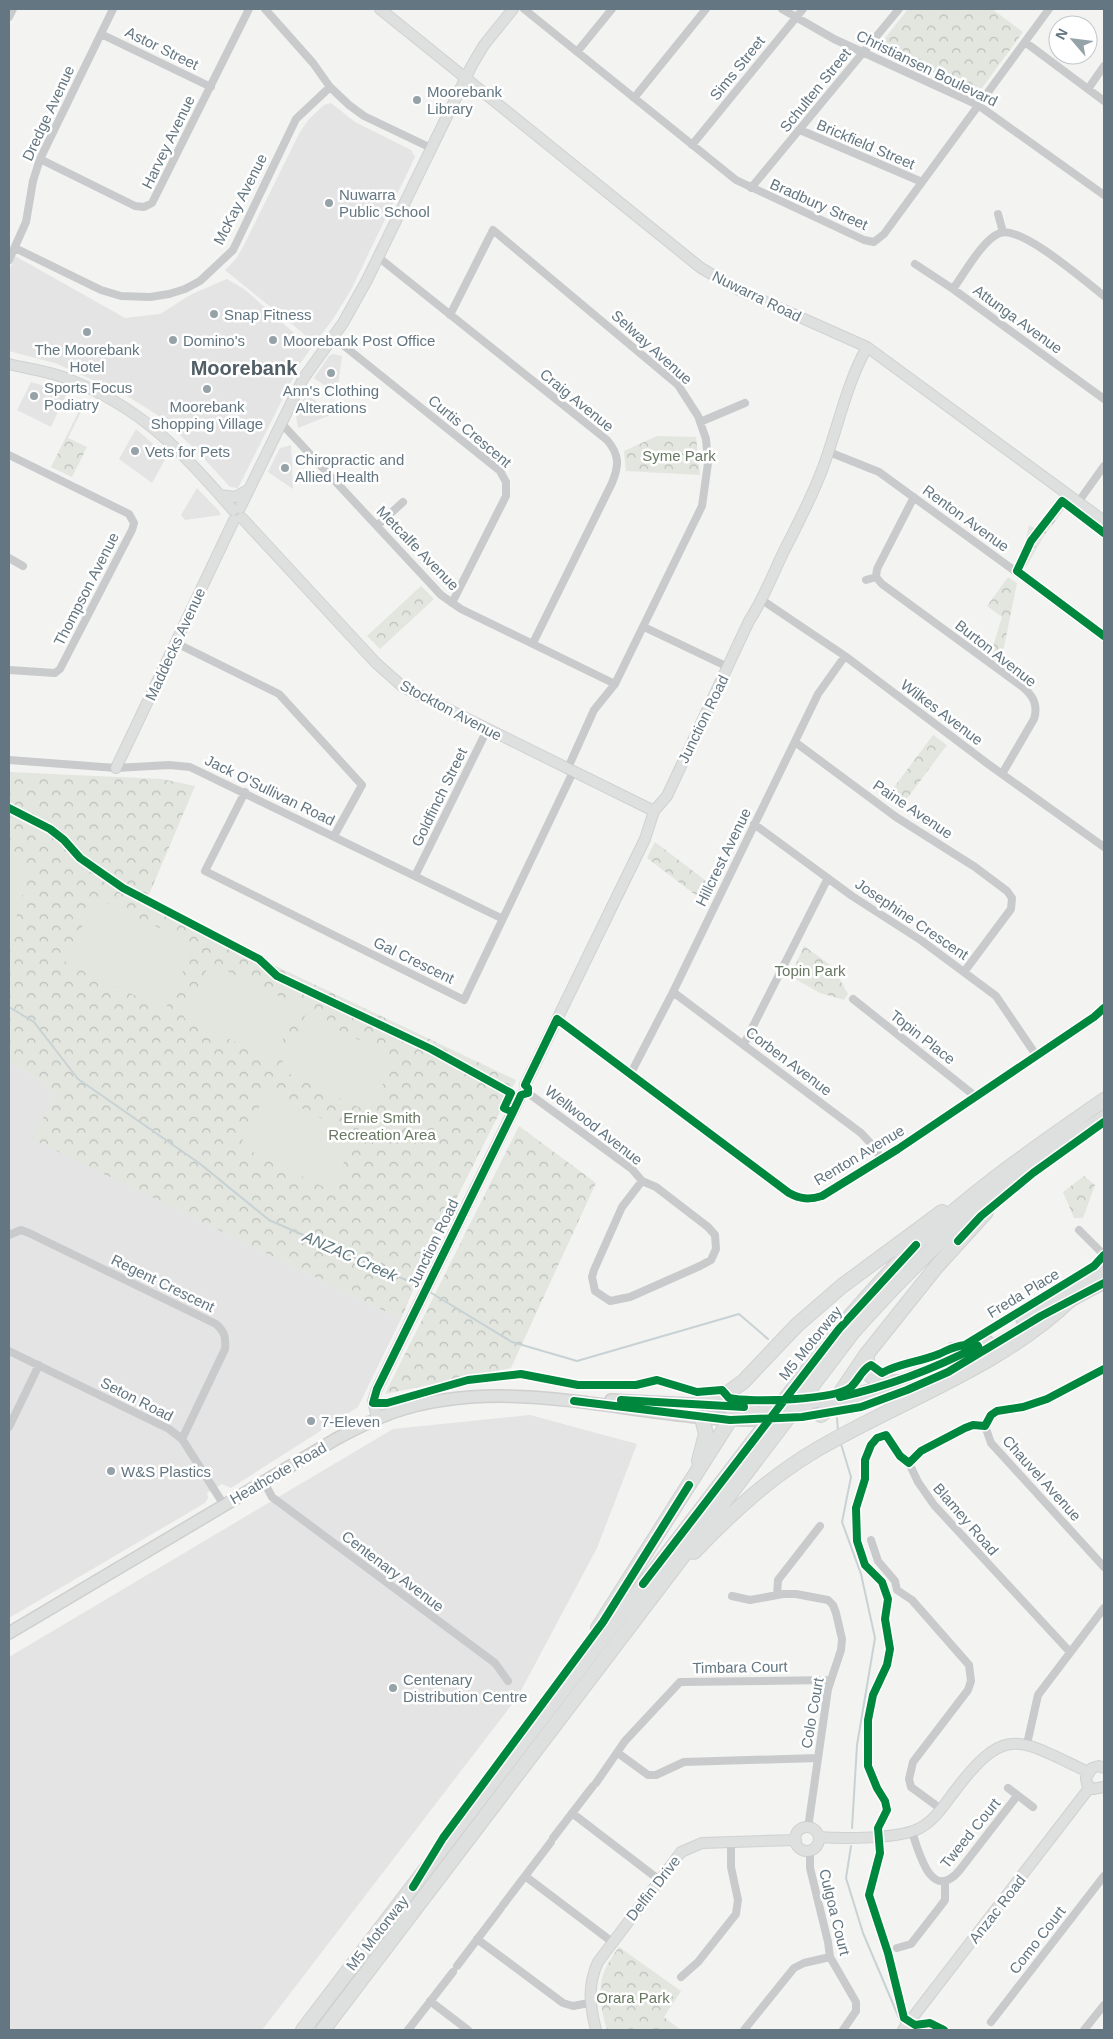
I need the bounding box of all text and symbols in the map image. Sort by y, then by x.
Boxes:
north arrow [1048,15,1098,65]
street label: Astor Street [123,23,202,73]
street label: Christiansen Boulevard [854,26,1000,110]
text: N [1052,26,1071,42]
street label: Sims Street [706,32,769,103]
street label: Schulten Street [776,44,854,135]
street label: Dredge Avenue [19,63,77,163]
place label: Moorebank Library [427,83,503,117]
street label: Harvey Avenue [138,93,198,191]
marker: Moorebank Library [411,94,423,106]
street label: Brickfield Street [814,116,918,173]
street label: McKay Avenue [210,151,270,247]
street label: Bradbury Street [768,175,871,233]
place label: Nuwarra Public School [339,186,430,220]
marker: Nuwarra Public School [323,197,335,209]
street label: Nuwarra Road [710,267,804,325]
street label: Attunga Avenue [970,281,1066,357]
place label: Snap Fitness [224,306,312,323]
street label: Selway Avenue [608,306,696,388]
marker: Snap Fitness [208,308,220,320]
marker: The Moorebank Hotel [81,326,93,338]
place label: Domino's [183,332,245,349]
place label: Moorebank Post Office [283,332,435,349]
marker: Domino's [167,334,179,346]
marker: Moorebank Post Office [267,334,279,346]
place label: The Moorebank Hotel [34,341,140,375]
district label: Moorebank [191,357,298,379]
street label: Craig Avenue [537,365,617,435]
marker: Ann's Clothing Alterations [325,367,337,379]
place label: Sports Focus Podiatry [44,379,132,413]
place label: Ann's Clothing Alterations [283,382,379,416]
marker: Moorebank Shopping Village [201,383,213,395]
marker: Sports Focus Podiatry [28,390,40,402]
street label: Curtis Crescent [425,391,516,471]
place label: Moorebank Shopping Village [151,398,263,432]
place label: Vets for Pets [145,443,230,460]
marker: Vets for Pets [129,445,141,457]
park label: Syme Park [642,447,716,464]
place label: Chiropractic and Allied Health [295,451,404,485]
marker: Chiropractic and Allied Health [279,462,291,474]
street label: Renton Avenue [920,481,1012,555]
street label: Metcalfe Avenue [373,502,463,594]
street label: Thompson Avenue [50,530,122,648]
street label: Maddecks Avenue [141,585,209,703]
street label: Burton Avenue [952,616,1040,690]
street label: Junction Road [674,672,732,766]
street label: Stockton Avenue [397,676,505,744]
street label: Wilkes Avenue [898,676,986,748]
street label: Goldfinch Street [408,744,471,849]
street label: Jack O'Sullivan Road [202,751,338,829]
street label: Paine Avenue [870,776,956,842]
street label: Hillcrest Avenue [692,805,754,909]
street label: Josephine Crescent [852,875,972,964]
street label: Gal Crescent [371,933,458,987]
park label: Topin Park [775,962,846,979]
street label: Topin Place [887,1006,959,1068]
street label: Corben Avenue [743,1023,835,1099]
street label: Wellwood Avenue [542,1082,646,1168]
park label: Ernie Smith Recreation Area [328,1109,436,1143]
street label: Renton Avenue [811,1121,907,1189]
street label: Junction Road [404,1196,462,1290]
water label: ANZAC Creek [299,1227,401,1285]
street label: Regent Crescent [109,1251,218,1316]
street label: Freda Place [984,1265,1062,1321]
street label: M5 Motorway [775,1302,845,1383]
street label: Seton Road [98,1373,176,1425]
place label: 7-Eleven [321,1413,380,1430]
marker: 7-Eleven [305,1415,317,1427]
street label: Chauvel Avenue [999,1432,1085,1524]
street label: Heathcote Road [227,1439,329,1507]
place label: W&S Plastics [121,1463,211,1480]
marker: W&S Plastics [105,1465,117,1477]
street label: Blamey Road [930,1479,1002,1559]
street label: Centenary Avenue [339,1527,447,1615]
street label: Timbara Court [692,1658,789,1676]
place label: Centenary Distribution Centre [403,1671,527,1705]
street label: Colo Court [797,1675,827,1750]
marker: Centenary Distribution Centre [387,1682,399,1694]
street label: Tweed Court [937,1794,1004,1871]
street label: Delfin Drive [622,1852,684,1924]
street label: Culgoa Court [816,1867,854,1958]
street label: Anzac Road [965,1872,1029,1946]
street label: M5 Motorway [343,1892,412,1974]
street label: Como Court [1005,1902,1069,1977]
park label: Orara Park [596,1989,670,2006]

